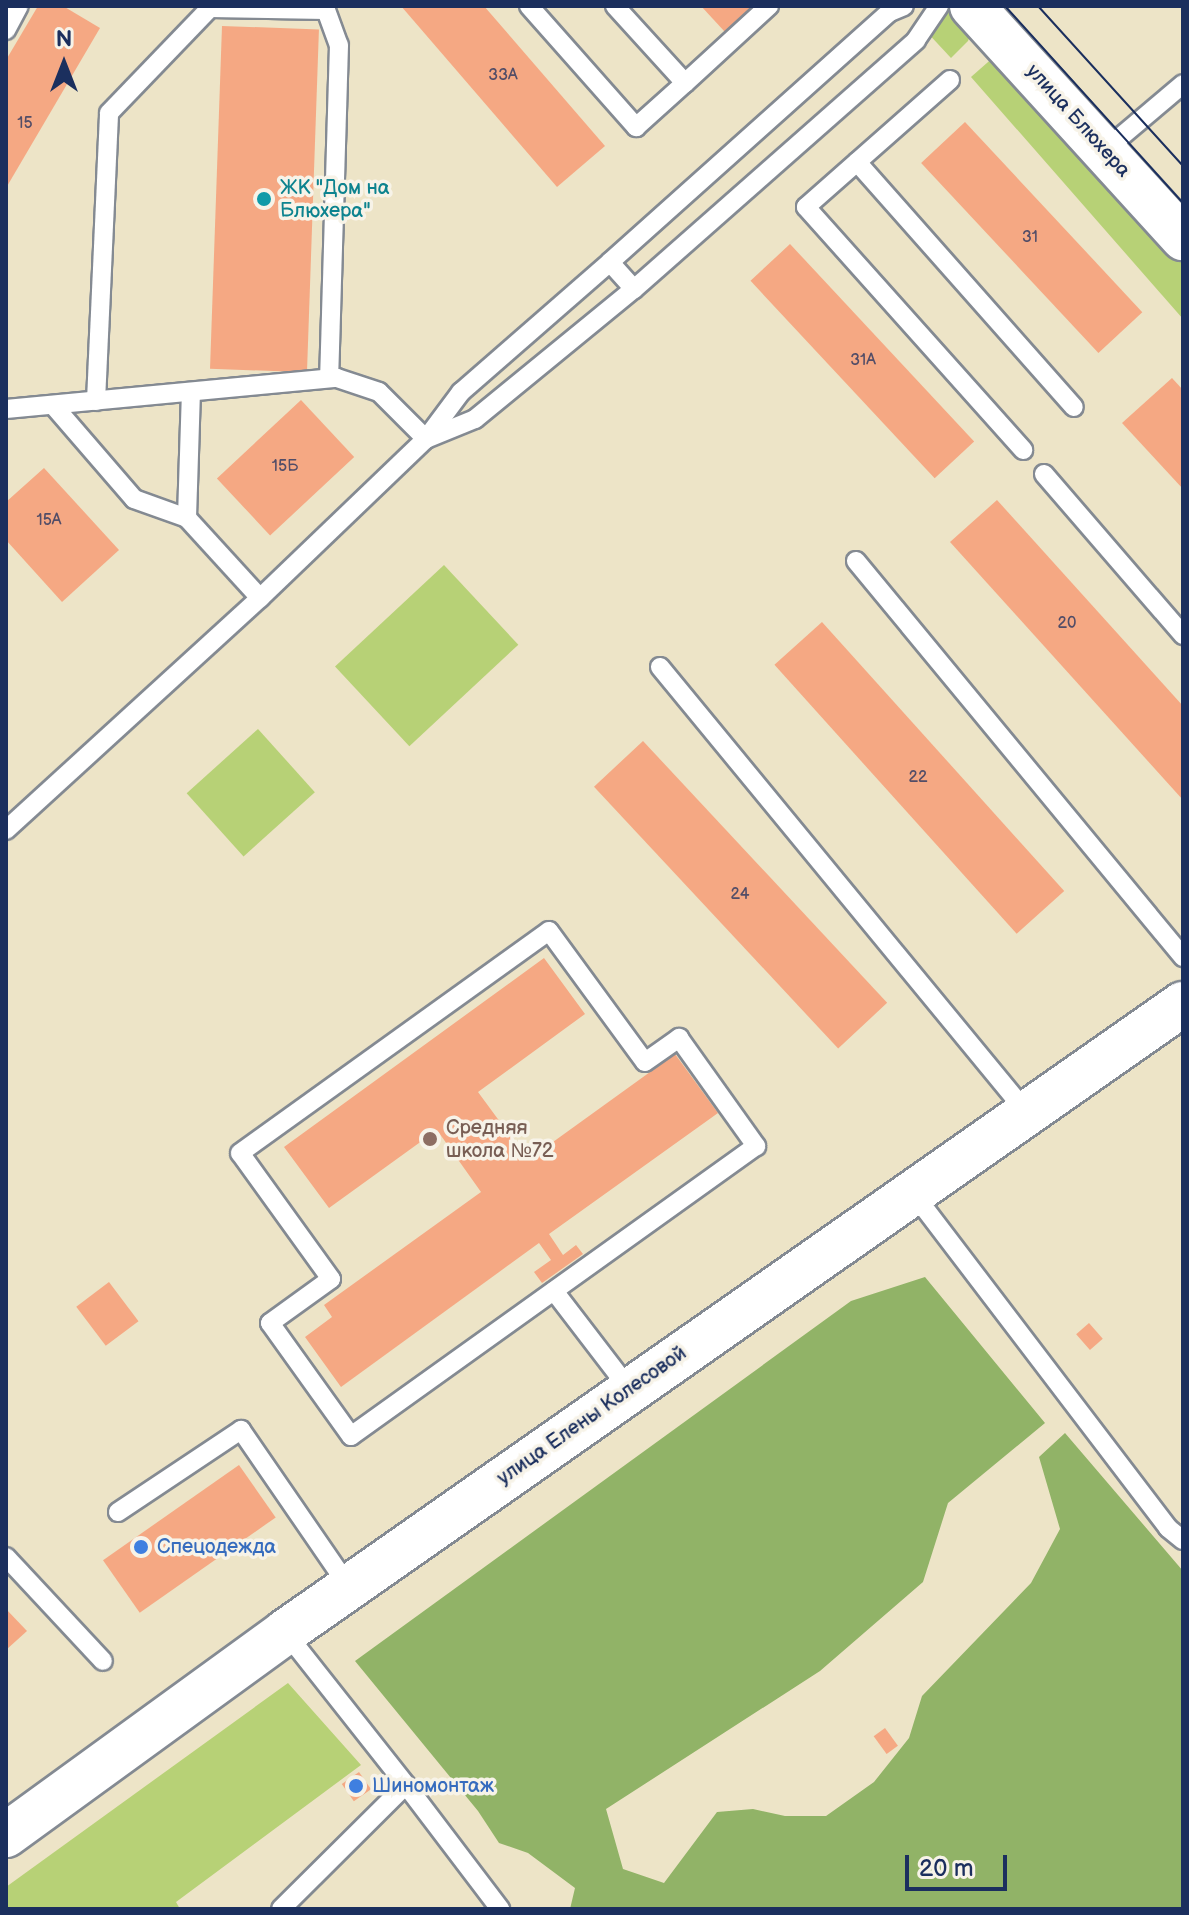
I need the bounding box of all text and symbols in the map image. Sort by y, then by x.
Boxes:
north arrow [24,24,104,104]
text: N [56,26,72,53]
street label: улица Блюхера [1021,60,1135,182]
house number: 33А [488,66,518,86]
house number: 15 [17,114,33,134]
place label: ЖК "Дом на Блюхера" [280,176,390,223]
marker: ЖК "Дом на Блюхера" [255,190,273,208]
house number: 31 [1022,228,1038,248]
house number: 31А [850,351,876,371]
house number: 15Б [272,457,298,477]
house number: 15А [36,511,62,531]
house number: 20 [1058,614,1076,634]
house number: 22 [909,768,927,788]
house number: 24 [731,885,749,905]
place label: Средняя школа №72 [446,1116,554,1163]
marker: Средняя школа №72 [421,1130,439,1148]
street label: улица Елены Колесовой [493,1341,691,1491]
place label: Спецодежда [157,1535,276,1559]
marker: Спецодежда [132,1538,150,1556]
place label: Шиномонтаж [372,1774,494,1798]
marker: Шиномонтаж [347,1777,365,1795]
scale bar [909,1839,1011,1889]
text: 20 m [919,1854,974,1883]

